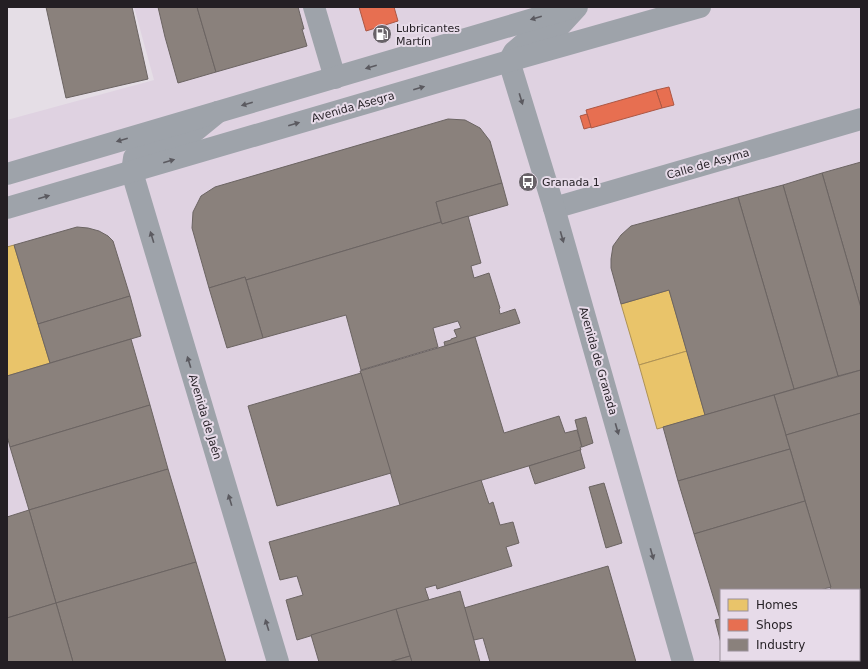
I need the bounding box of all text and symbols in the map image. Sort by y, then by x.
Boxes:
one-way arrow [530,15,542,21]
place label: Lubricantes Martín [396,22,460,48]
fuel station icon: Lubricantes Martín [371,23,393,45]
one-way arrow [365,64,377,70]
one-way arrow [413,85,425,91]
street label: Avenida Asegra [310,89,396,125]
one-way arrow [518,93,524,105]
one-way arrow [240,101,252,107]
one-way arrow [288,121,300,127]
one-way arrow [116,137,128,143]
street label: Calle de Asyma [665,146,751,182]
one-way arrow [164,158,176,164]
bus stop icon: Granada 1 [517,171,539,193]
place label: Granada 1 [542,176,600,189]
one-way arrow [39,194,51,200]
one-way arrow [560,230,566,243]
one-way arrow [149,231,155,243]
street label: Avenida de Granada [576,305,620,417]
one-way arrow [186,356,192,368]
street label: Avenida de Jaén [186,373,224,461]
one-way arrow [614,423,620,435]
one-way arrow [227,494,233,506]
one-way arrow [649,548,655,560]
legend [720,589,860,661]
text: Homes [756,598,798,612]
one-way arrow [264,618,270,630]
text: Shops [756,618,792,632]
text: Industry [756,638,805,652]

